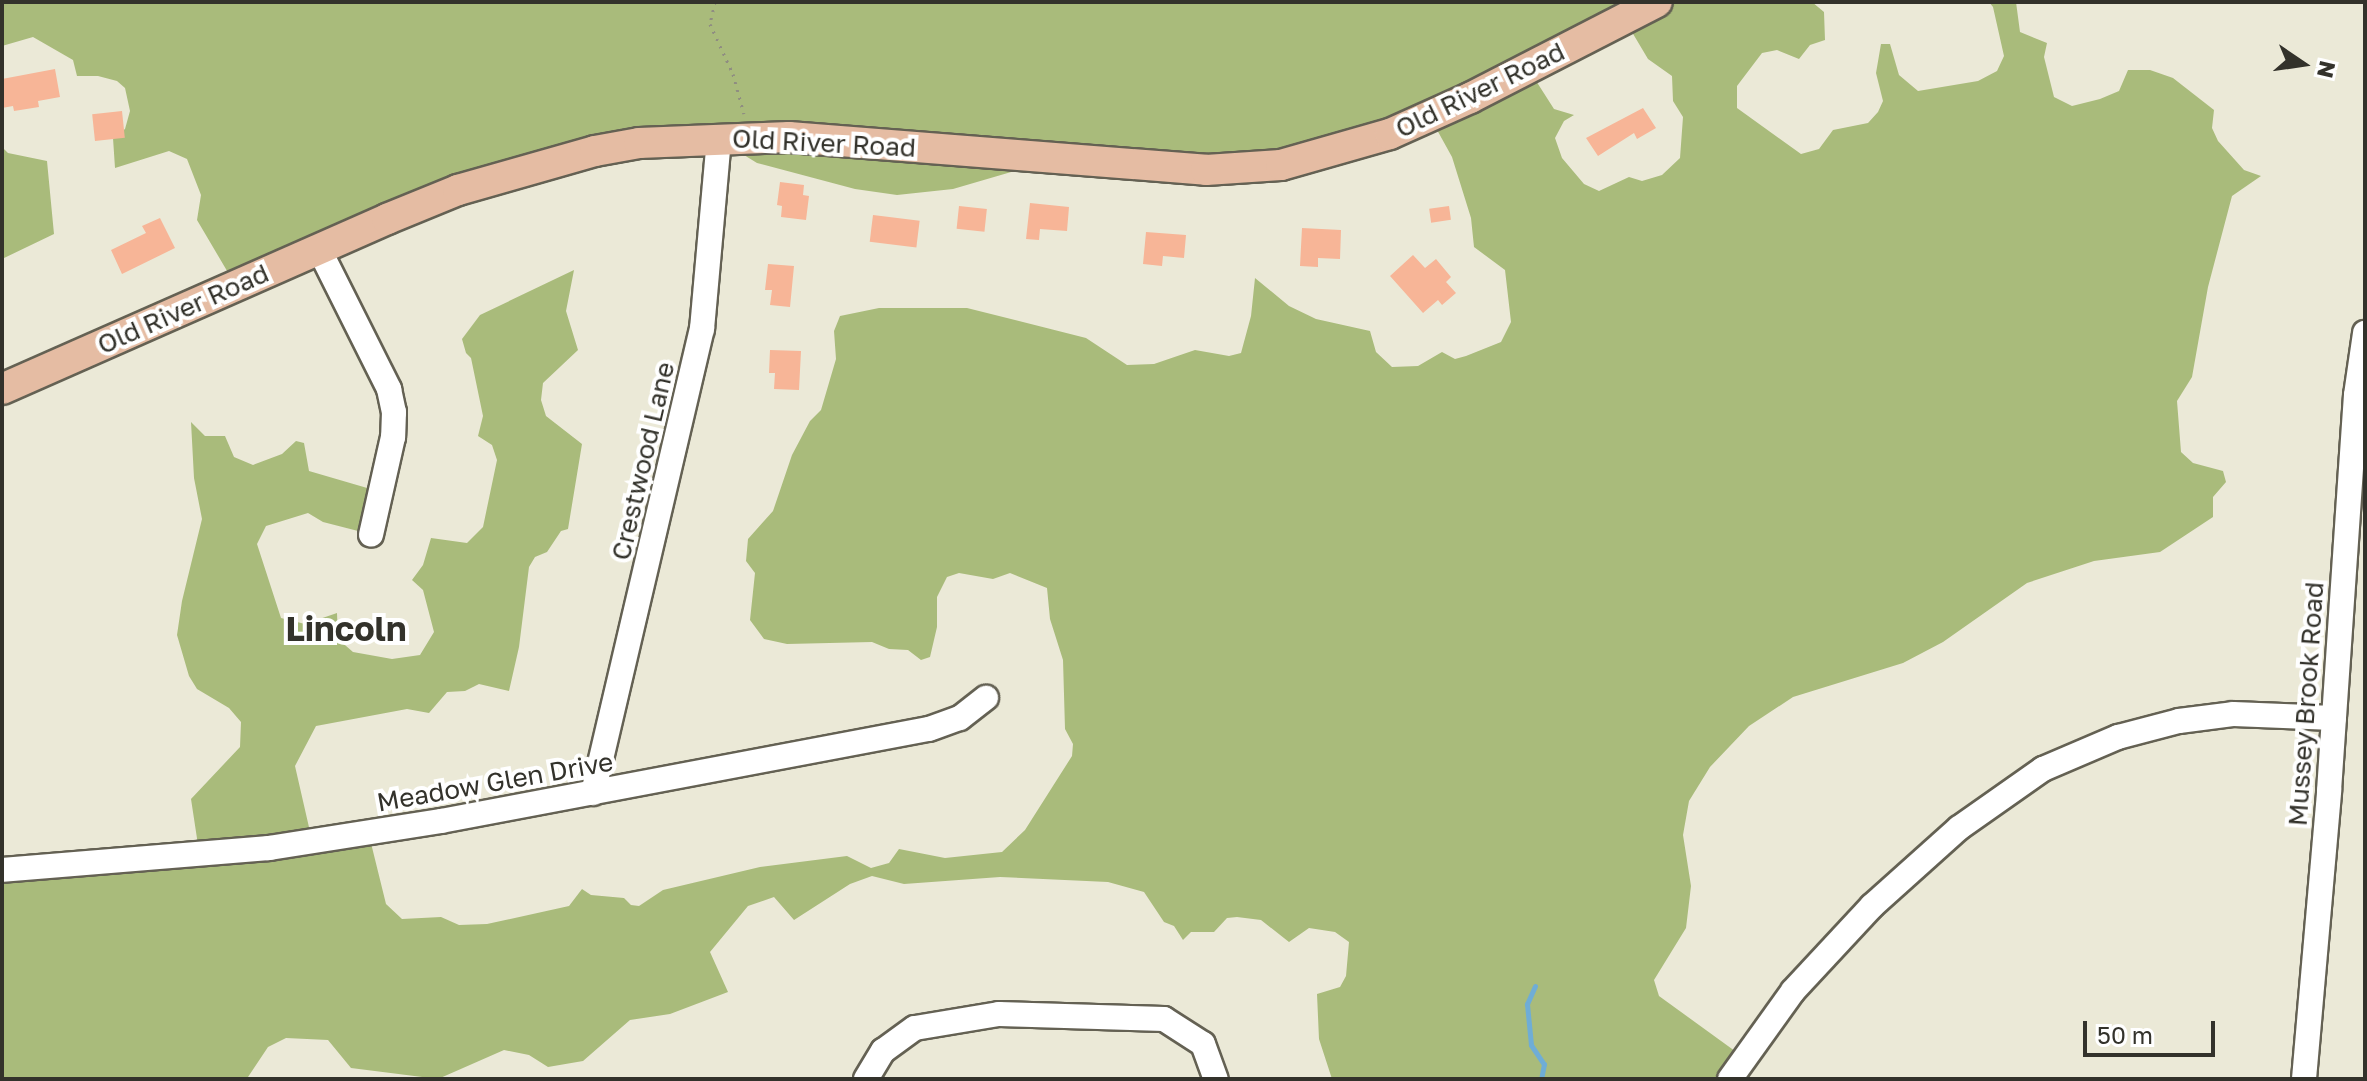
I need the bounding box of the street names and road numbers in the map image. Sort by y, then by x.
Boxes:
street label: Old River Road [1391,36,1569,144]
street label: Old River Road [731,123,917,163]
street label: Old River Road [93,257,273,361]
street label: Crestwood Lane [605,359,681,563]
street label: Mussey Brook Road [2282,581,2330,827]
street label: Meadow Glen Drive [374,746,616,818]

